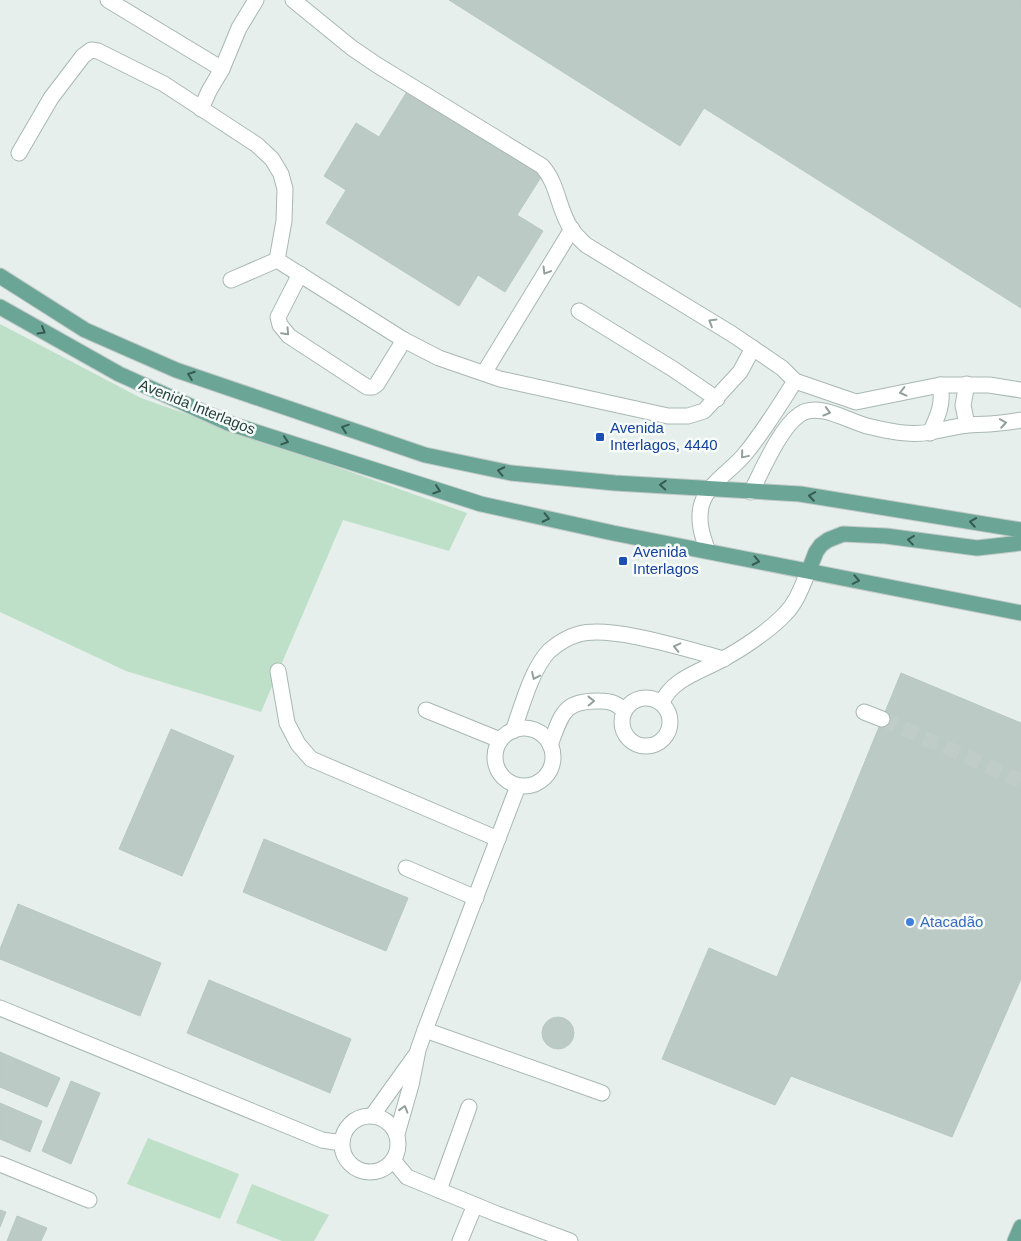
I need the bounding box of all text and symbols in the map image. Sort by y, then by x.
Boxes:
one-way arrow [543,266,553,275]
one-way arrow [708,319,717,329]
one-way arrow [37,324,46,334]
one-way arrow [280,326,289,335]
one-way arrow [187,371,196,381]
street label: Avenida Interlagos [137,375,258,438]
one-way arrow [899,386,908,397]
one-way arrow [822,407,830,417]
one-way arrow [999,418,1007,429]
place label: Avenida Interlagos, 4440 [610,419,718,453]
one-way arrow [341,424,349,434]
marker: Avenida Interlagos, 4440 [594,431,606,443]
one-way arrow [280,435,289,445]
one-way arrow [741,449,750,458]
one-way arrow [497,466,506,477]
one-way arrow [659,480,667,491]
one-way arrow [432,484,440,494]
one-way arrow [808,491,816,502]
one-way arrow [541,512,550,523]
one-way arrow [969,518,977,528]
one-way arrow [907,535,915,546]
place label: Avenida Interlagos [633,543,699,577]
marker: Avenida Interlagos [617,555,629,567]
one-way arrow [752,556,761,566]
one-way arrow [852,574,861,585]
one-way arrow [672,642,681,653]
one-way arrow [531,670,541,679]
one-way arrow [588,696,595,706]
place label: Atacadão [920,913,983,930]
marker: Atacadão [904,916,916,928]
one-way arrow [399,1106,409,1114]

